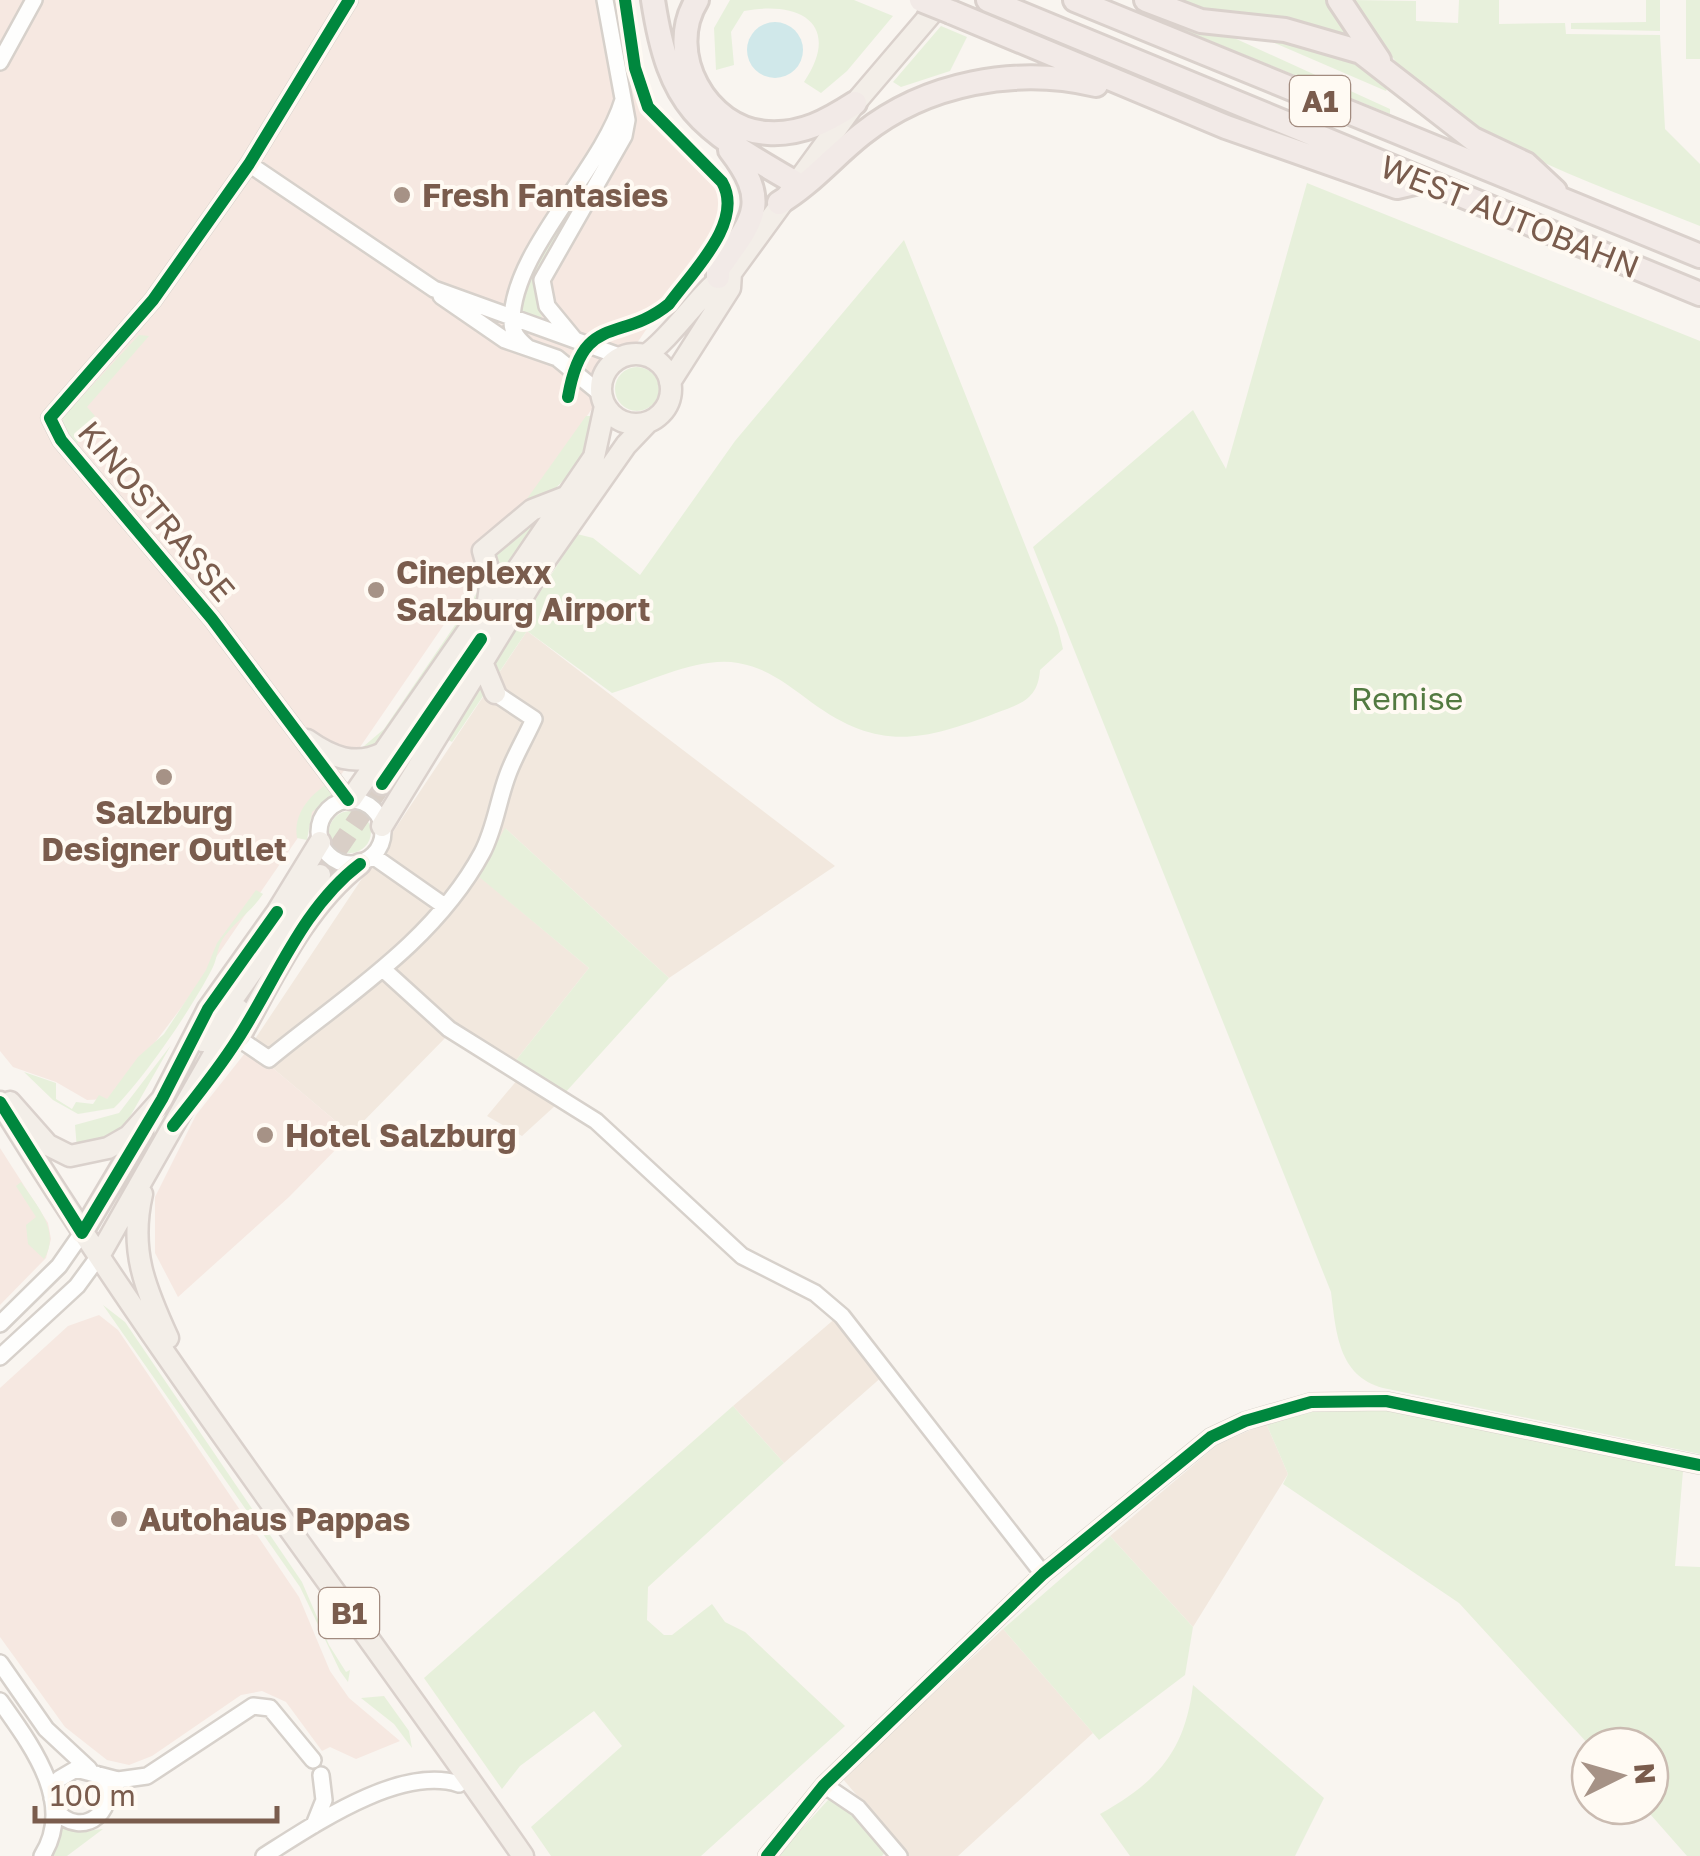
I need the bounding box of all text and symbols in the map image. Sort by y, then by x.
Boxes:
road number: A1 [1290,76,1350,126]
street label: WEST AUTOBAHN [1375,147,1645,285]
place label: Fresh Fantasies [422,176,668,214]
marker: Fresh Fantasies [391,184,413,206]
street label: KINOSTRASSE [71,413,243,609]
place label: Cineplexx Salzburg Airport [396,553,651,628]
marker: Cineplexx Salzburg Airport [365,579,387,601]
park label: Remise [1351,679,1463,717]
marker: Salzburg Designer Outlet [153,766,175,788]
place label: Salzburg Designer Outlet [41,793,287,868]
place label: Hotel Salzburg [285,1116,517,1154]
marker: Hotel Salzburg [254,1124,276,1146]
place label: Autohaus Pappas [139,1500,411,1538]
marker: Autohaus Pappas [108,1508,130,1530]
road number: B1 [319,1588,379,1638]
north arrow [1570,1726,1670,1826]
scale bar [35,1761,278,1823]
text: N [1628,1762,1663,1786]
text: 100 m [50,1777,136,1813]

